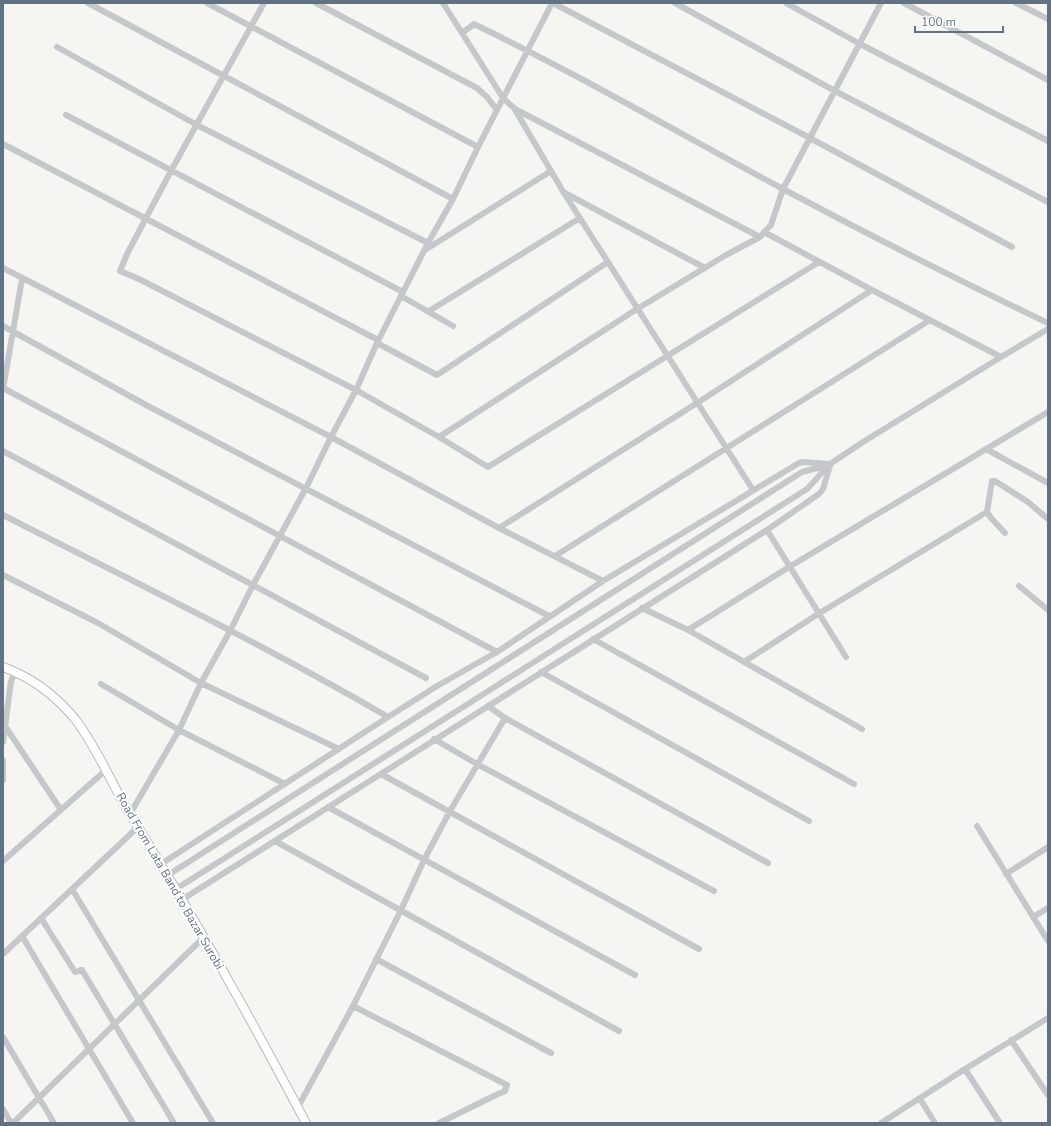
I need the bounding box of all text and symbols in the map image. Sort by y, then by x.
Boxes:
scale bar [915,8,1003,34]
text: 100 m [921,14,956,30]
street label: Road From Lata Band to Bazar Surobi [113,790,227,972]

